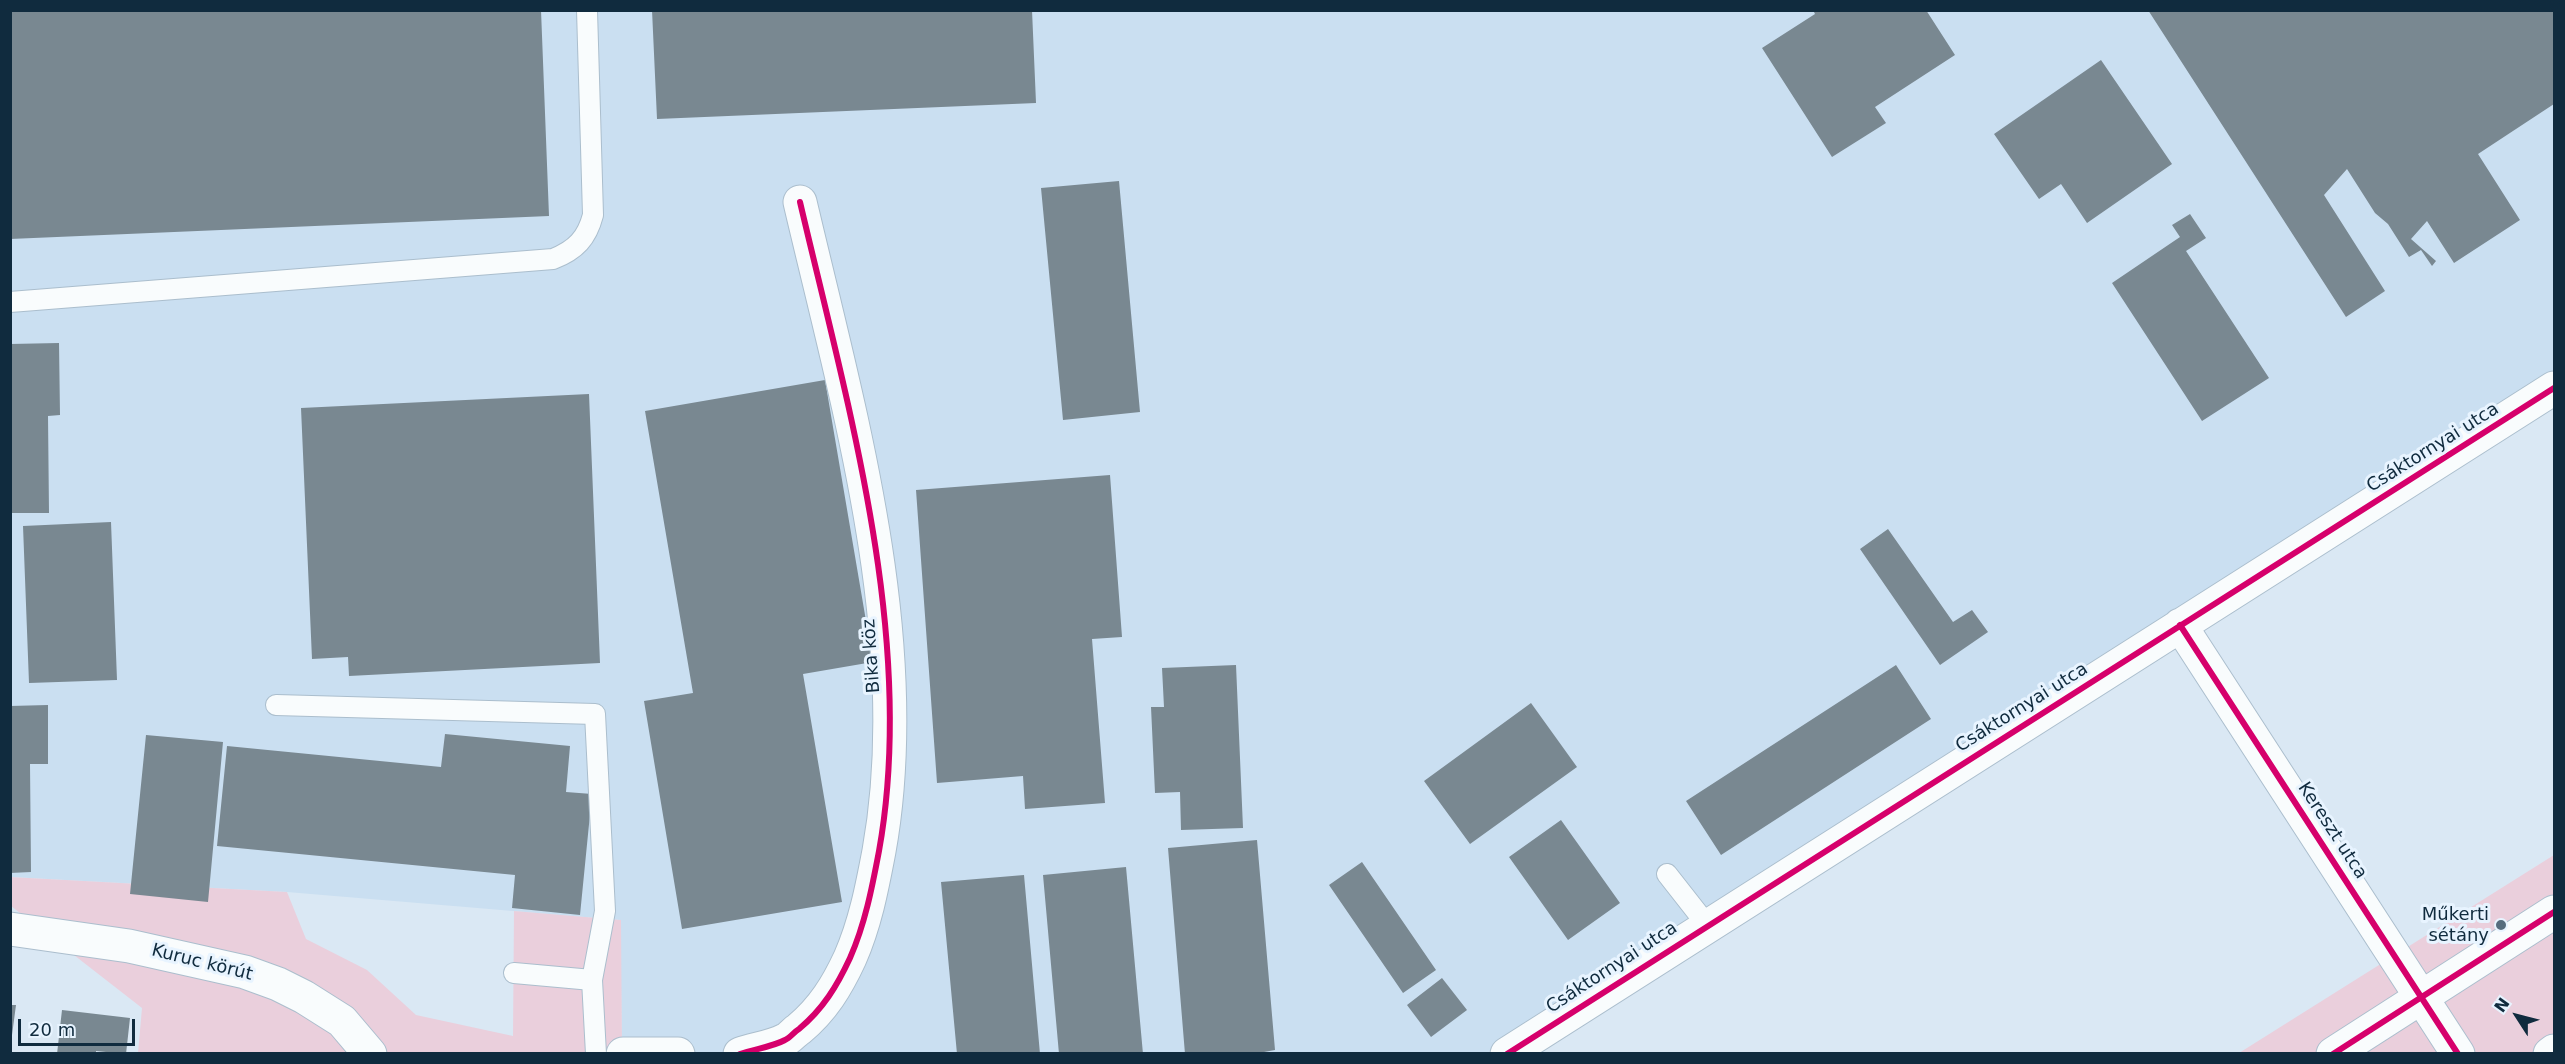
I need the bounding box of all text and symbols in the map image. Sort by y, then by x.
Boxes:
street label: Csáktornyai utca [2363,399,2503,497]
street label: Bika köz [859,618,885,694]
street label: Csáktornyai utca [1952,659,2092,757]
street label: Kereszt utca [2293,779,2371,883]
place label: Műkerti sétány [2422,904,2489,946]
street label: Csáktornyai utca [1542,918,1682,1018]
marker: Műkerti sétány [2494,918,2508,932]
street label: Kuruc körút [149,940,255,986]
north arrow [2487,986,2547,1046]
text: N [2490,994,2514,1016]
scale bar [21,1007,138,1045]
text: 20 m [29,1019,75,1040]

